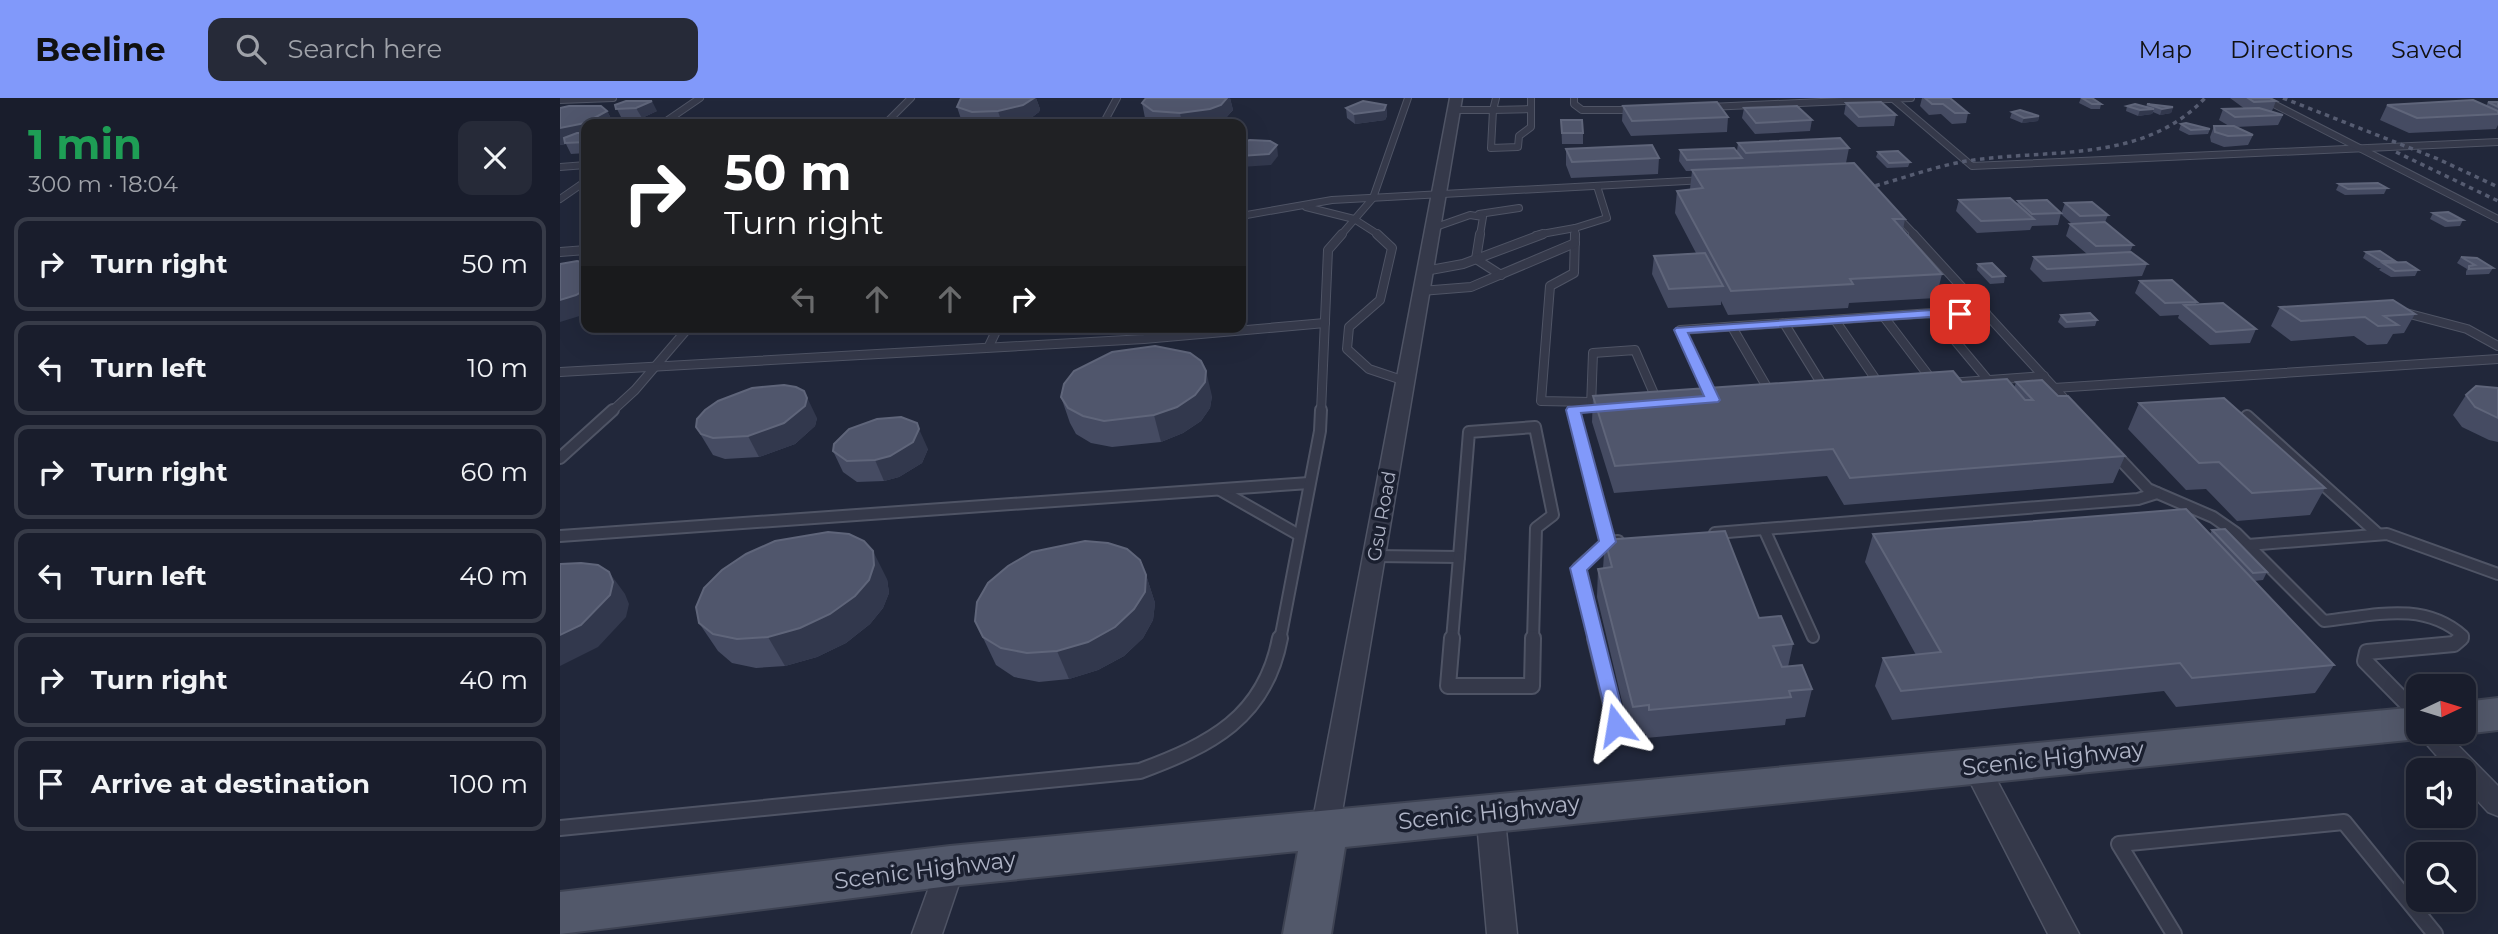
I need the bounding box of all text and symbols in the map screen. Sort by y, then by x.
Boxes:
search box [208,18,698,81]
text: Beeline [35,29,166,69]
icon: search [232,30,270,68]
text: Search here [288,33,442,65]
text: Map [2139,35,2192,64]
text: Directions [2230,35,2353,64]
text: Saved [2391,35,2463,64]
text: 1 min [28,118,142,170]
button: close [458,121,532,195]
text: 50 m [724,143,852,202]
icon: right [609,147,700,238]
text: 300 m · 18:04 [28,170,178,198]
text: Turn right [724,203,884,242]
icon: right [32,245,70,283]
text: Turn right [91,248,227,280]
text: 50 m [462,248,528,280]
icon: left [785,280,823,318]
icon: ahead [858,280,896,318]
icon: ahead [931,280,969,318]
icon: right [1004,280,1042,318]
pin [1930,284,1990,344]
icon: arrive [1941,295,1979,333]
icon: left [32,349,70,387]
text: Turn left [91,352,207,384]
text: 10 m [467,352,528,384]
icon: right [32,453,70,491]
text: Turn right [91,456,227,488]
text: 60 m [461,456,528,488]
street label: Gsu Road [1362,469,1401,563]
icon: left [32,557,70,595]
text: Turn left [91,560,207,592]
text: 40 m [459,560,528,592]
icon: right [32,661,70,699]
text: Turn right [91,664,227,696]
text: 40 m [459,664,528,696]
north arrow [2406,674,2476,744]
map controls [2406,674,2476,912]
position arrow [1579,688,1653,762]
street label: Scenic Highway [1961,734,2146,781]
button: sound [2406,758,2476,828]
icon: arrive [32,765,70,803]
text: Arrive at destination [91,768,370,800]
text: 100 m [450,768,528,800]
street label: Scenic Highway [1397,788,1582,835]
button: search [2406,842,2476,912]
street label: Scenic Highway [833,845,1018,895]

